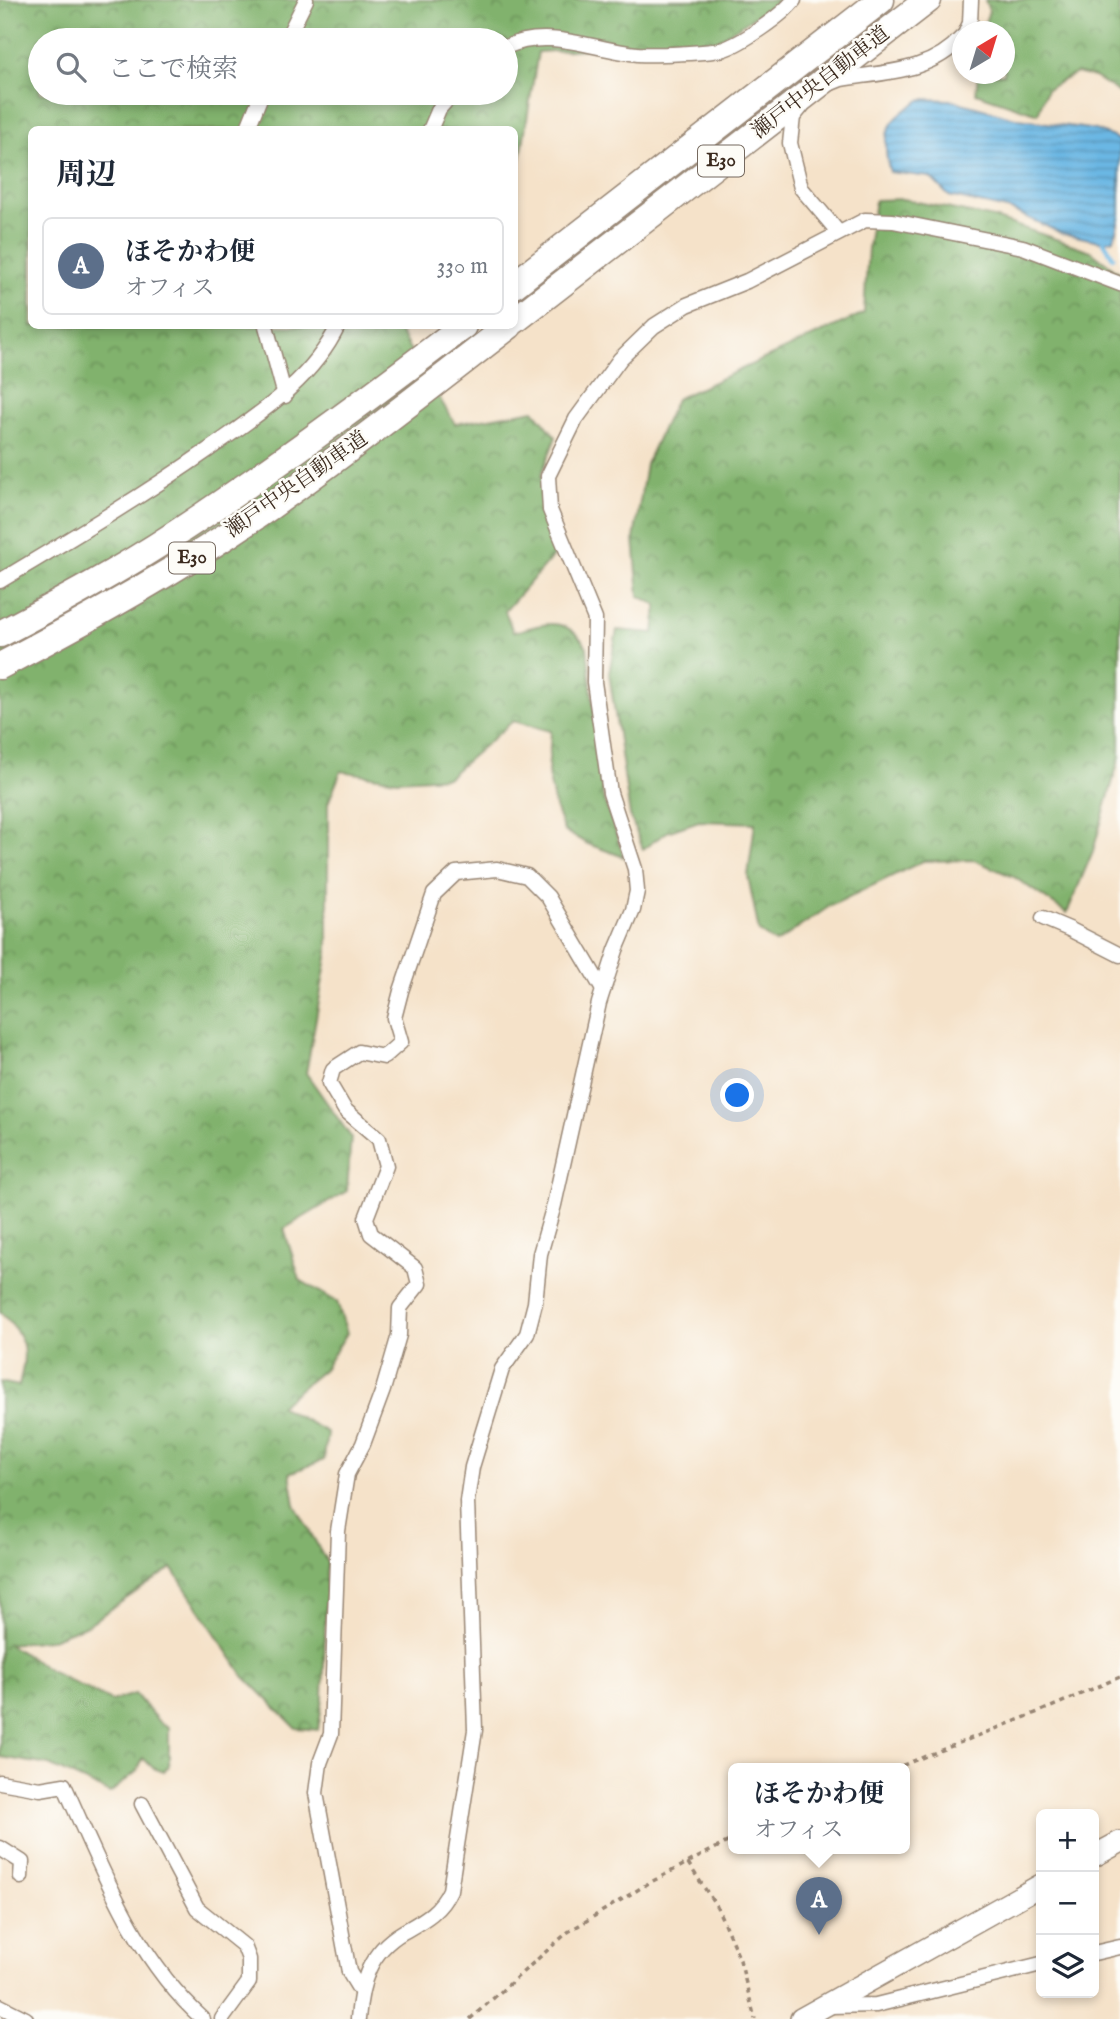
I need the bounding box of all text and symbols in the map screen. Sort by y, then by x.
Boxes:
street label: 瀬戸中央自動車道 [746,21,896,145]
north arrow [952,21,1015,84]
search box [28,28,518,105]
icon: search [52,48,90,86]
text: ここで検索 [108,53,238,86]
road number: E30 [698,146,744,176]
text: 周辺 [56,157,116,195]
text: ほそかわ便 [125,236,255,269]
text: A [73,252,89,281]
text: 330 m [437,252,488,281]
text: オフィス [125,274,214,303]
street label: 瀬戸中央自動車道 [220,426,374,544]
road number: E30 [169,542,215,573]
your location [720,1078,754,1112]
popup [728,1763,910,1854]
text: ほそかわ便 [754,1778,884,1811]
map controls [1036,1809,1099,1998]
button: + [1036,1809,1099,1872]
text: オフィス [754,1816,843,1845]
button: − [1036,1872,1099,1935]
pin: A [796,1877,842,1935]
button: layers [1036,1935,1099,1998]

